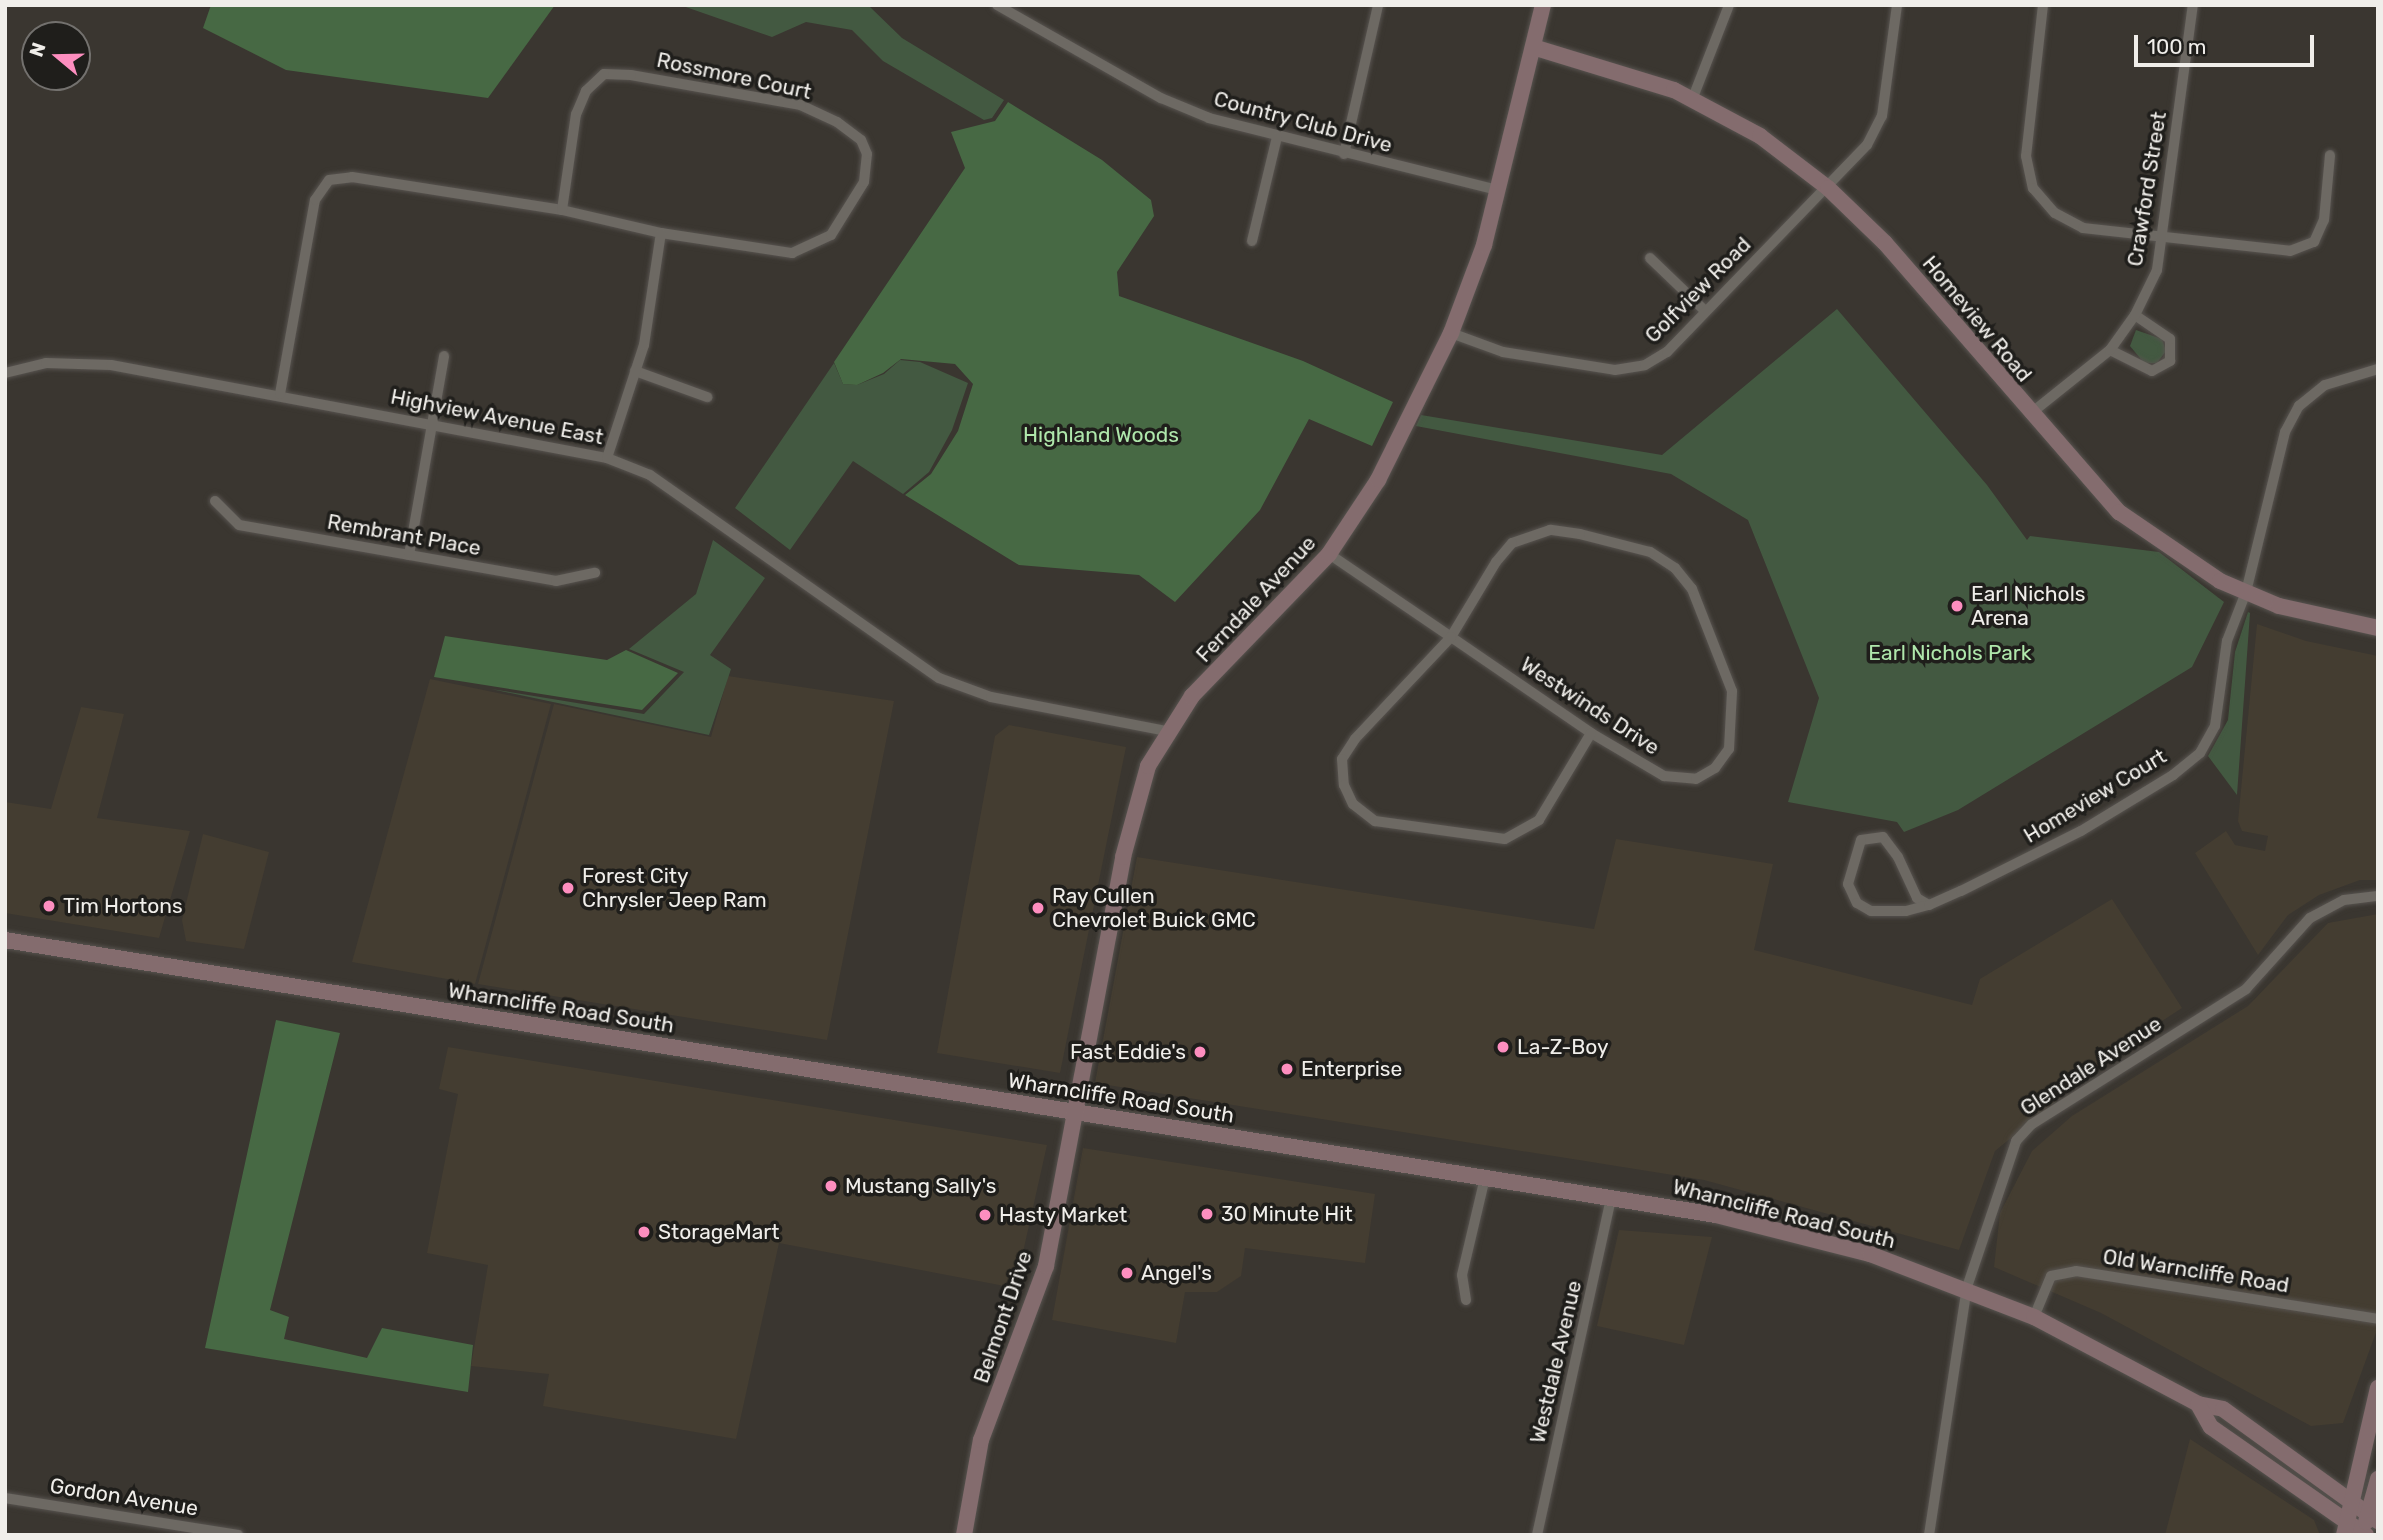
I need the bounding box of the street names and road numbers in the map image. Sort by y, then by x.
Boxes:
street label: Rossmore Court [654,47,814,105]
street label: Country Club Drive [1211,86,1395,158]
street label: Crawford Street [2122,110,2172,268]
street label: Golfview Road [1640,232,1756,348]
street label: Homeview Road [1917,251,2037,387]
street label: Highview Avenue East [388,384,606,450]
street label: Rembrant Place [325,509,483,561]
street label: Ferndale Avenue [1191,530,1321,668]
street label: Westwinds Drive [1516,652,1664,760]
street label: Homeview Court [2019,743,2171,849]
street label: Wharncliffe Road South [446,978,676,1038]
street label: Glendale Avenue [2016,1011,2166,1121]
street label: Wharncliffe Road South [1006,1068,1236,1128]
street label: Wharncliffe Road South [1670,1174,1898,1254]
street label: Old Warncliffe Road [2101,1244,2291,1298]
street label: Belmont Drive [969,1248,1037,1386]
street label: Westdale Avenue [1525,1278,1587,1446]
street label: Gordon Avenue [48,1473,200,1521]

